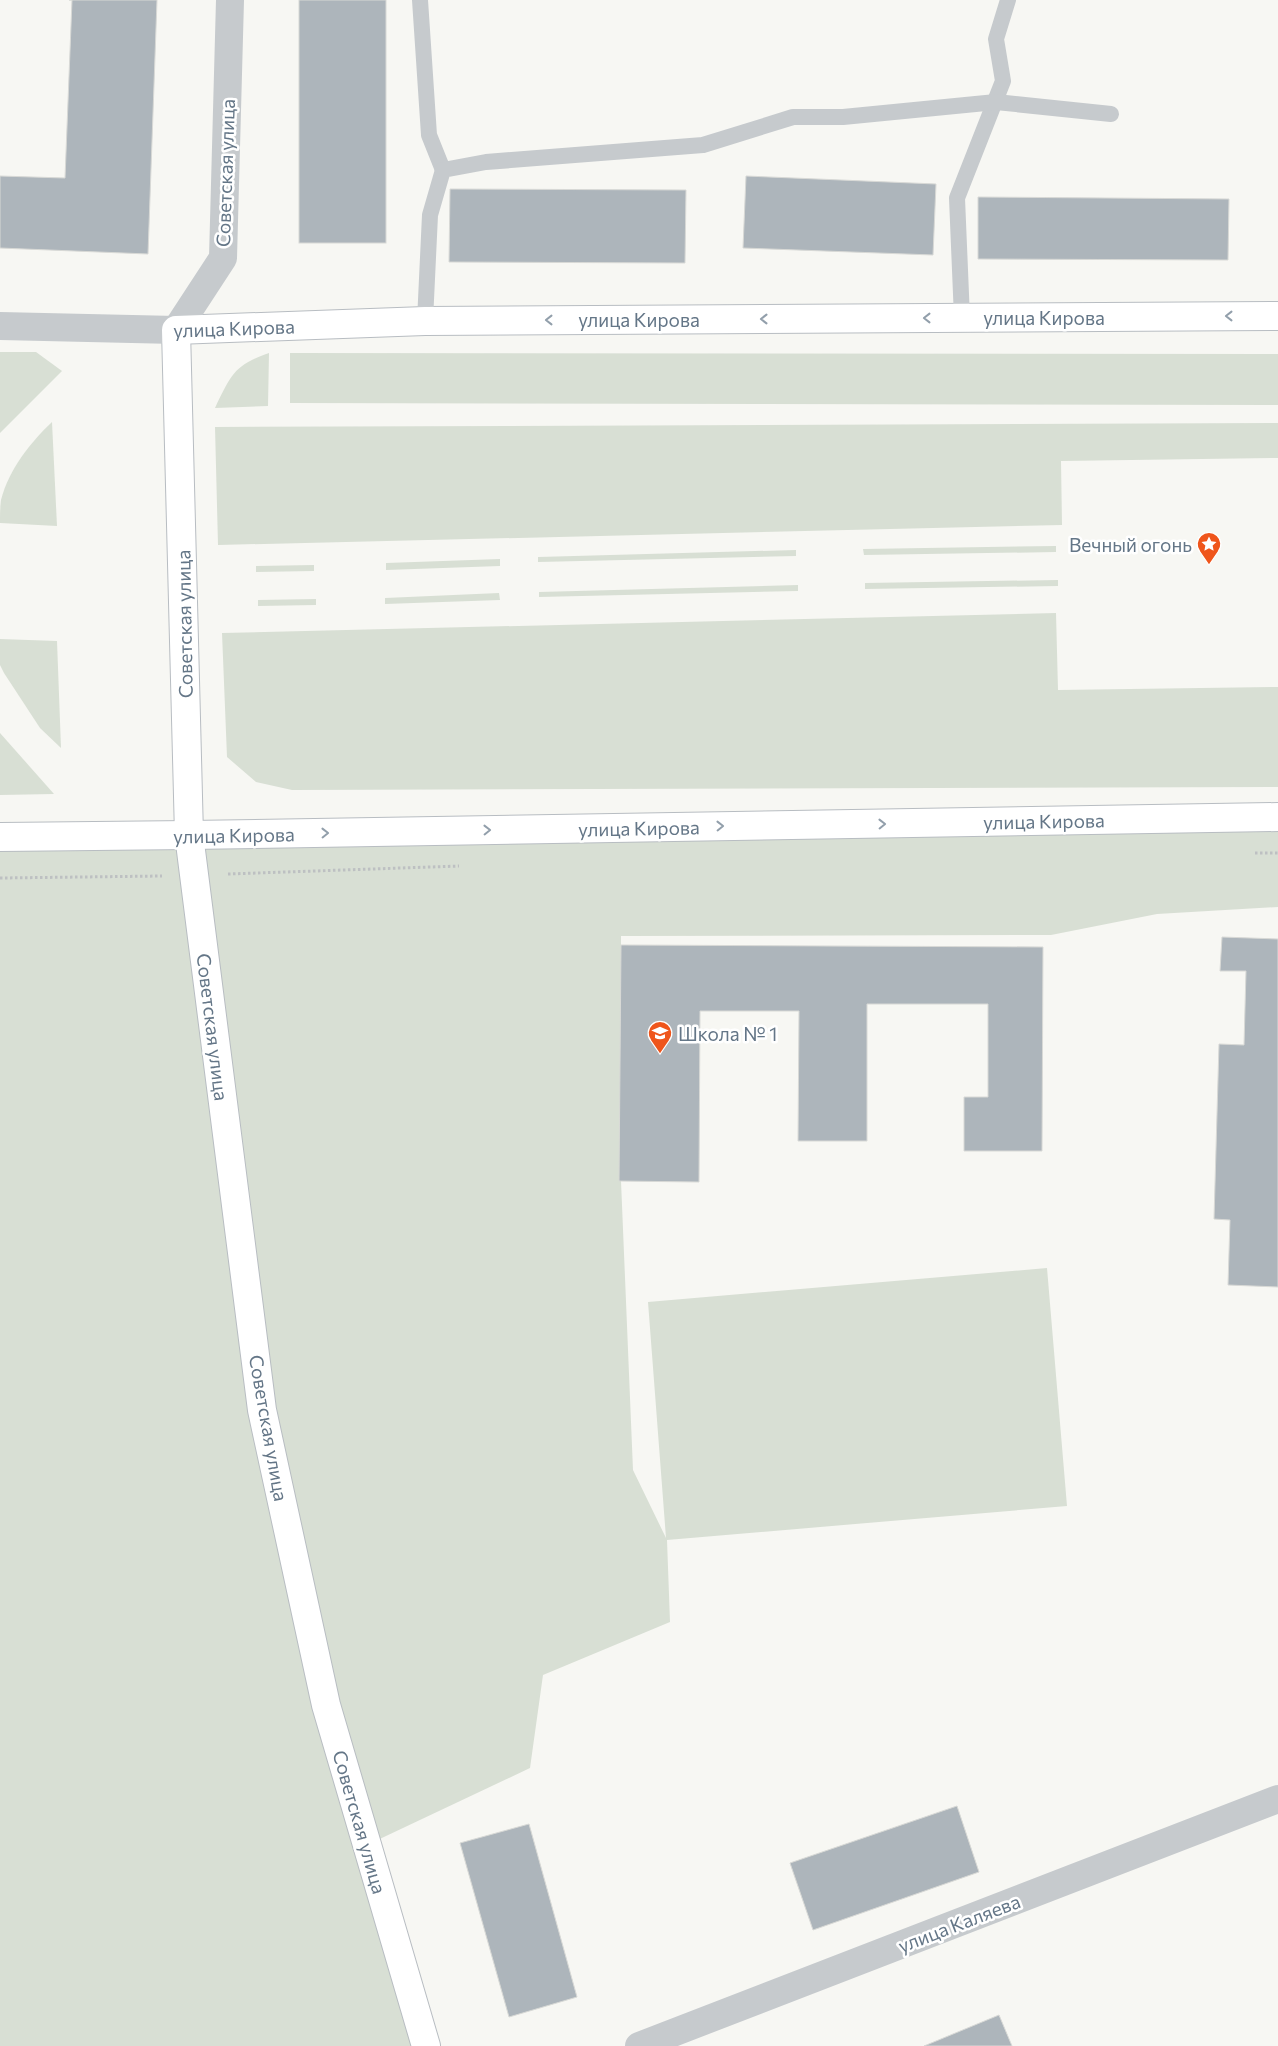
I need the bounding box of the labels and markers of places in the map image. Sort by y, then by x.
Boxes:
place icon: Вечный огонь [1196,531,1222,565]
place label: Вечный огонь [1069,533,1192,556]
school or university icon: Школа № 1 [647,1020,673,1054]
place label: Школа № 1 [678,1022,777,1045]

